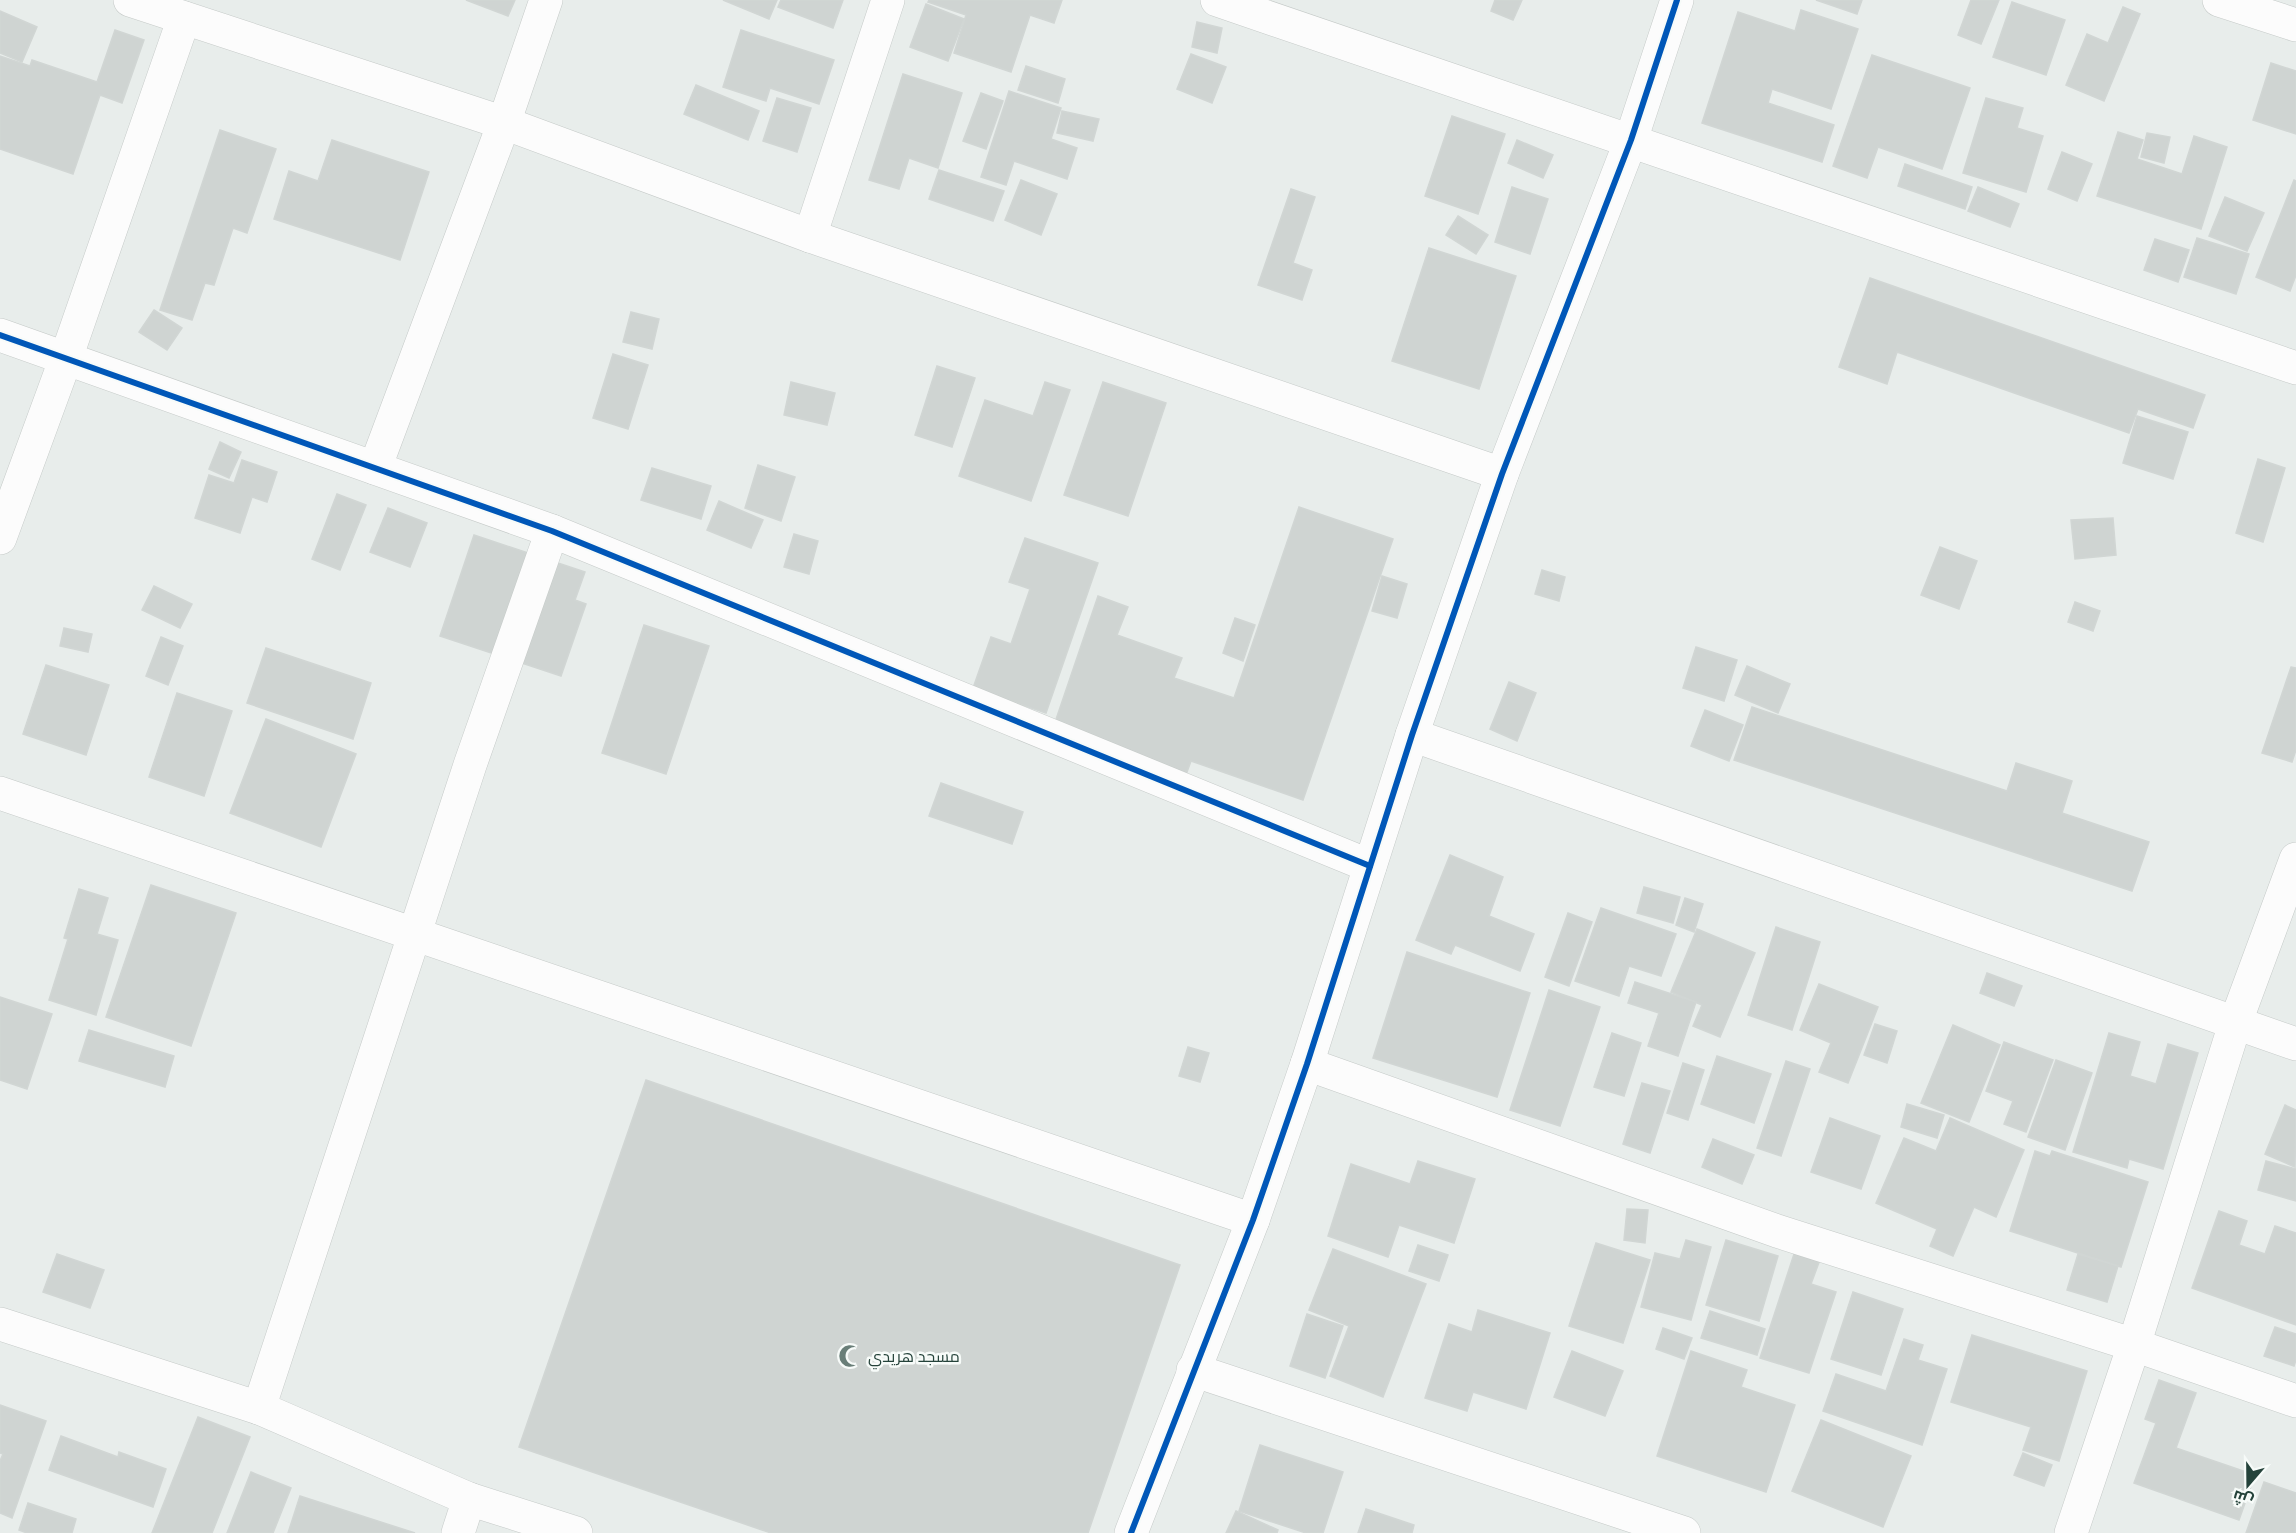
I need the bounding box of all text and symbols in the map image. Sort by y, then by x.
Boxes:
mosque icon: مسجد هريدي [837,1343,863,1369]
place label: مسجد هريدي [868,1347,960,1370]
north arrow [2218,1455,2278,1515]
text: ش [2230,1486,2256,1511]

